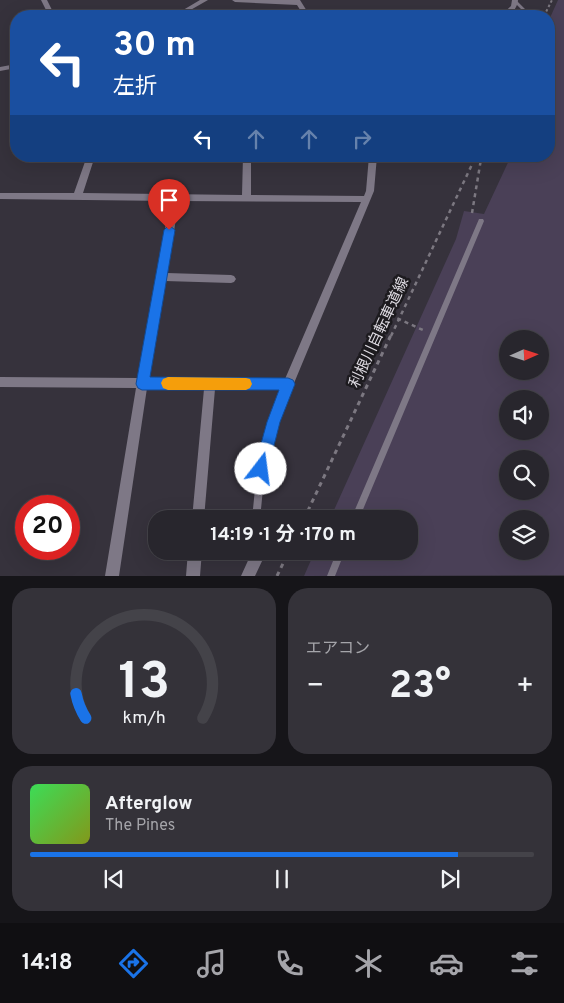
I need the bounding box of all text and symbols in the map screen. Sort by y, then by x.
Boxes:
text: 30 m [113,24,196,68]
icon: left [30,30,95,95]
text: 左折 [113,74,157,101]
icon: left [189,125,217,153]
icon: ahead [242,125,270,153]
icon: ahead [295,125,323,153]
icon: right [348,125,376,153]
pin [148,179,190,230]
icon: arrive [155,186,183,214]
street label: 利根川自転車道線 [346,275,414,391]
north arrow [499,330,549,380]
map controls [499,330,549,560]
button: sound [499,390,549,440]
position arrow [234,442,286,494]
button: search [499,450,549,500]
speed limit sign: 20 [15,495,80,560]
button: layers [499,510,549,560]
text: 14:19 · 1 分 · 170 m [210,523,356,547]
text: エアコン [306,639,370,659]
text: 13 [118,651,170,717]
text: 23° [389,663,451,712]
text: − [306,669,324,705]
text: + [516,669,534,705]
text: km/h [122,707,166,730]
text: Afterglow [105,792,193,816]
text: The Pines [105,816,175,836]
icon: previous [100,865,128,893]
icon: pause [268,865,296,893]
icon: next [436,865,464,893]
icon: directions [116,946,151,981]
icon: music [194,946,229,981]
icon: phone [272,946,307,981]
icon: climate [351,946,386,981]
icon: car [429,946,464,981]
icon: filters [507,946,542,981]
text: 14:18 [22,950,73,977]

